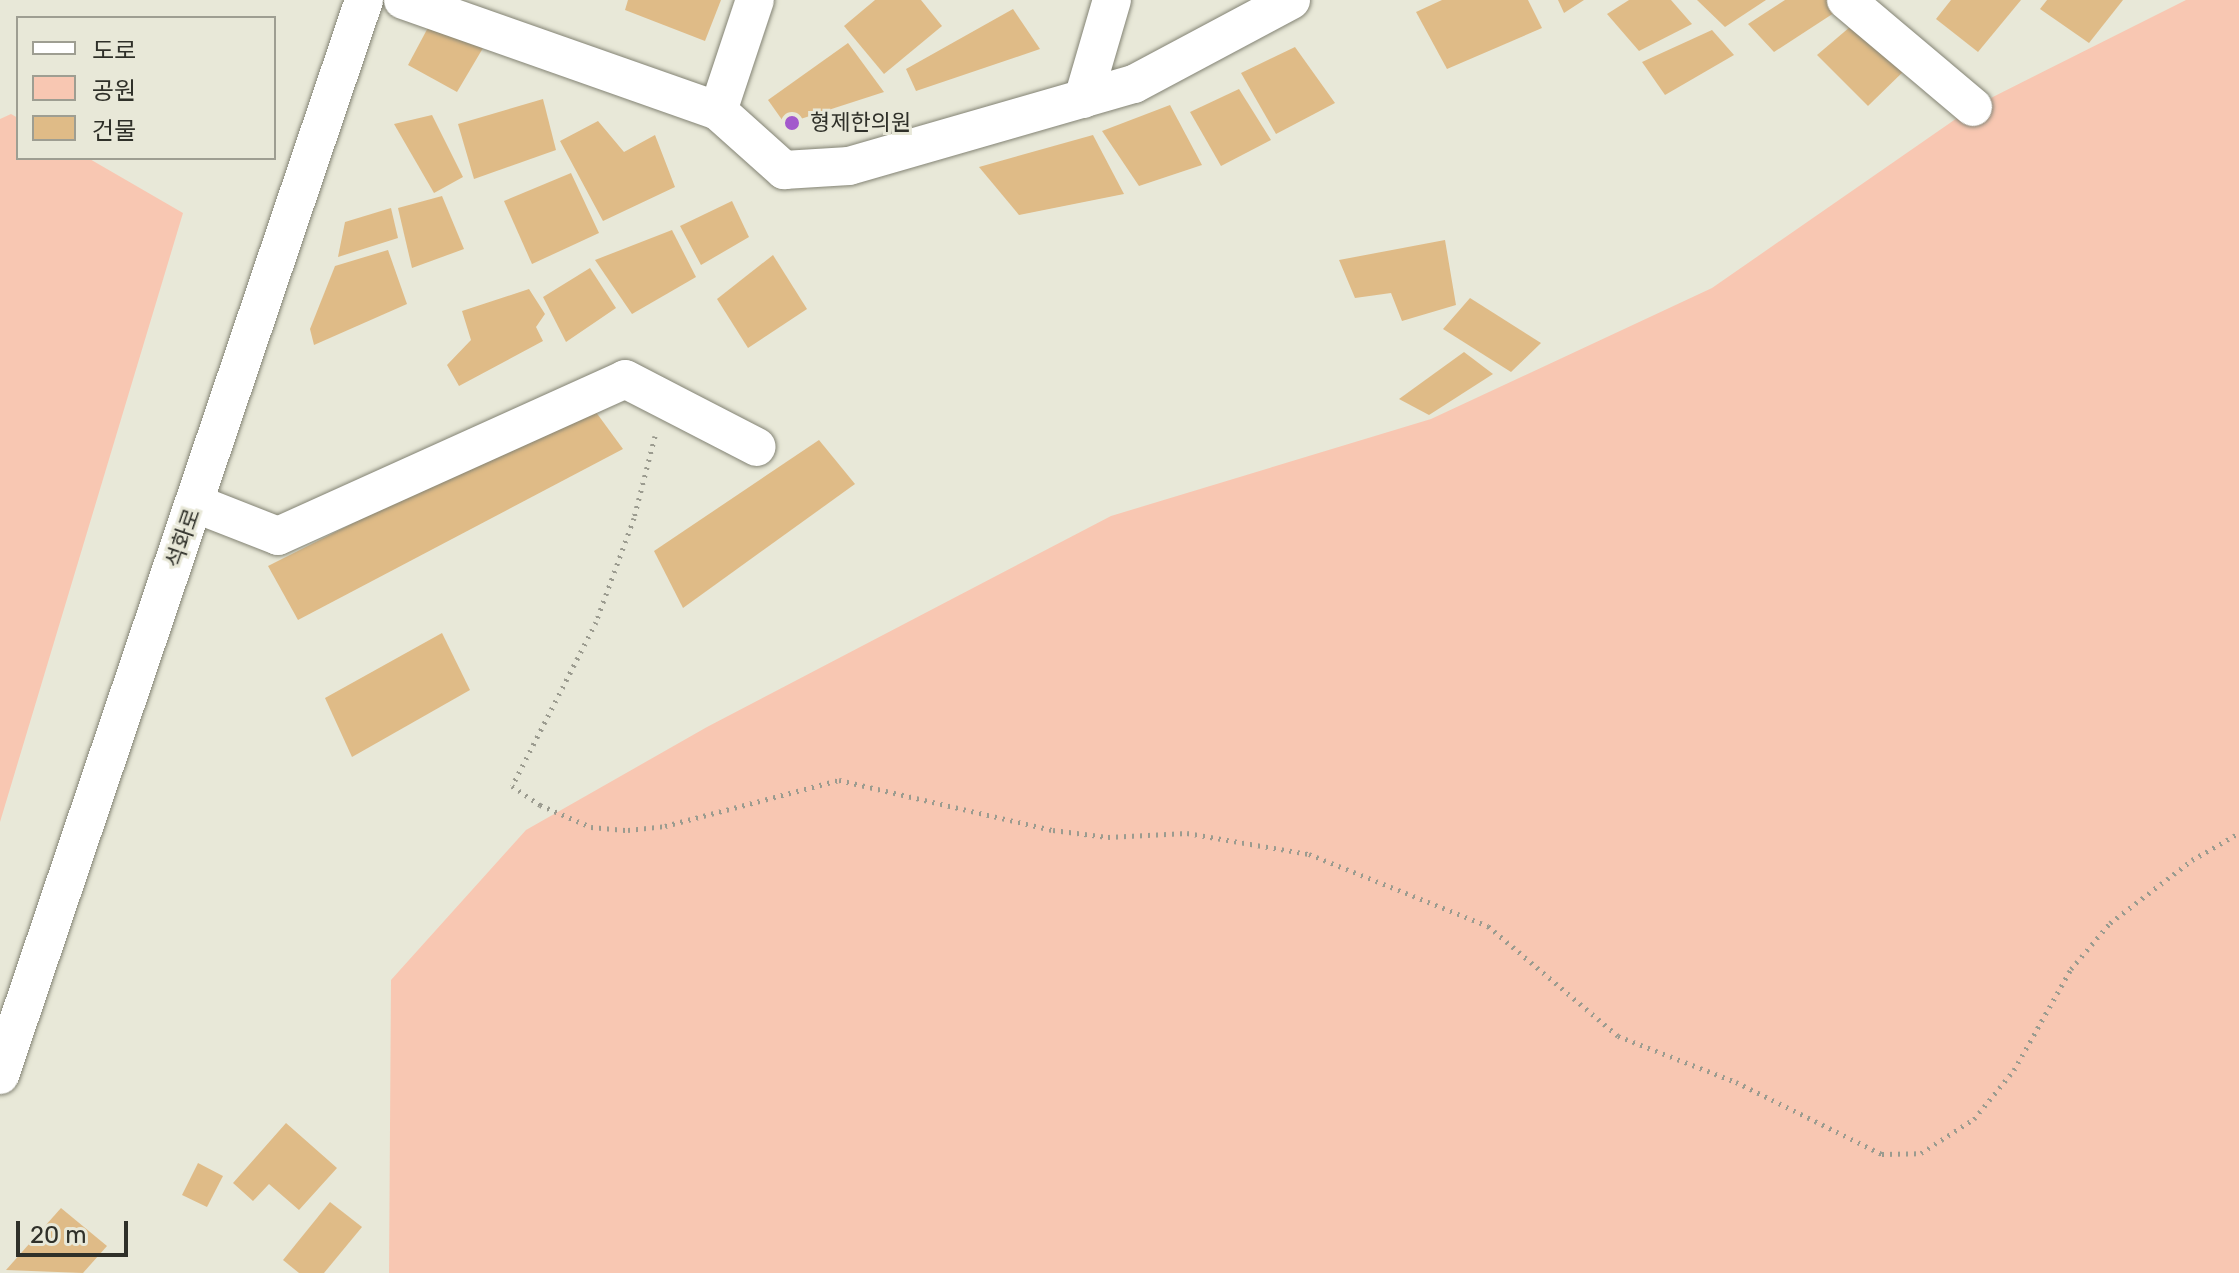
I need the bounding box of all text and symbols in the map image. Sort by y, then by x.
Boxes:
legend [16,16,276,160]
text: 도로 [92,37,136,65]
text: 공원 [92,77,136,105]
place label: 형제한의원 [810,110,911,136]
marker: 형제한의원 [781,112,803,134]
text: 건물 [92,117,136,145]
street label: 석화로 [161,505,205,571]
scale bar [20,1205,132,1255]
text: 20 m [30,1221,87,1249]

